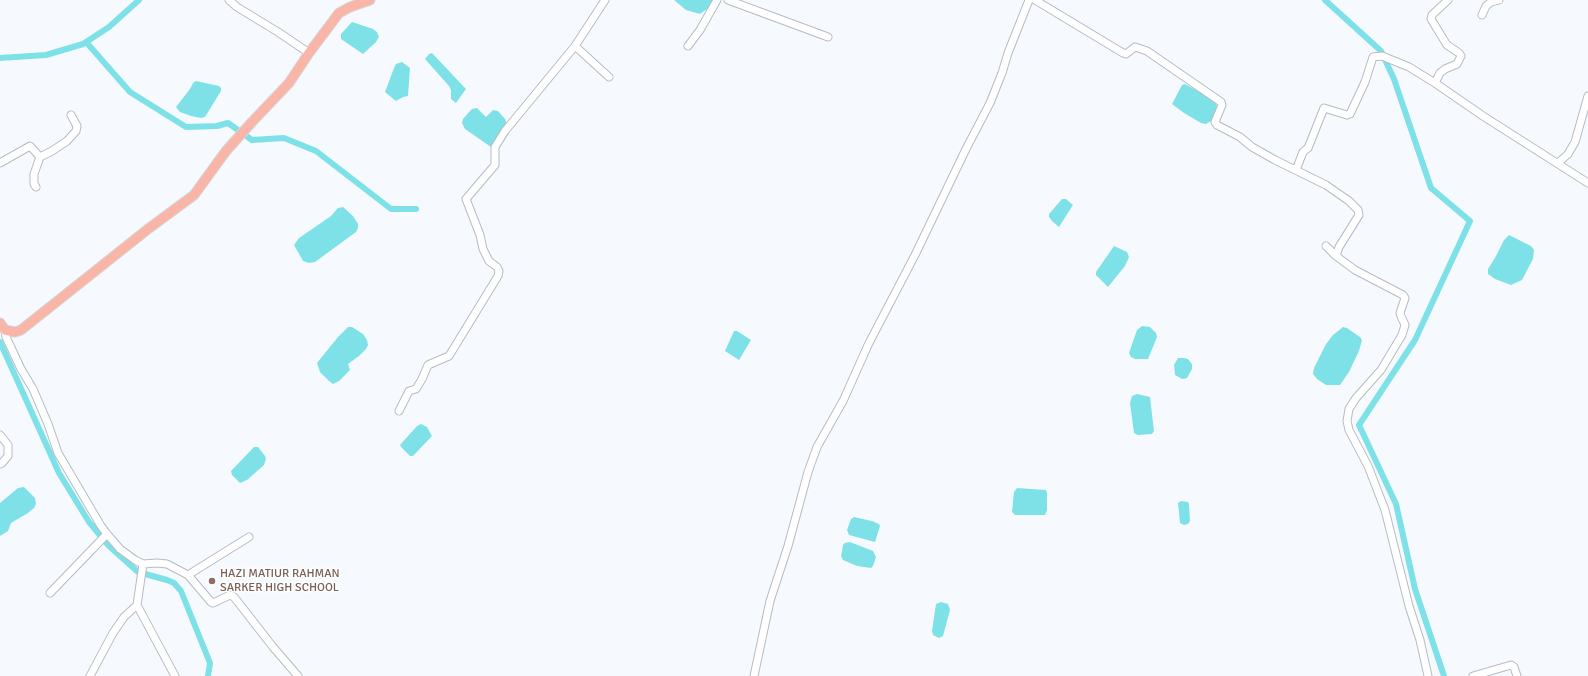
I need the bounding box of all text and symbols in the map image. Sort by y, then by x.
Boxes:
place label: HAZI MATIUR RAHMAN SARKER HIGH SCHOOL [220,567,340,595]
marker: HAZI MATIUR RAHMAN SARKER HIGH SCHOOL [207,576,217,586]

